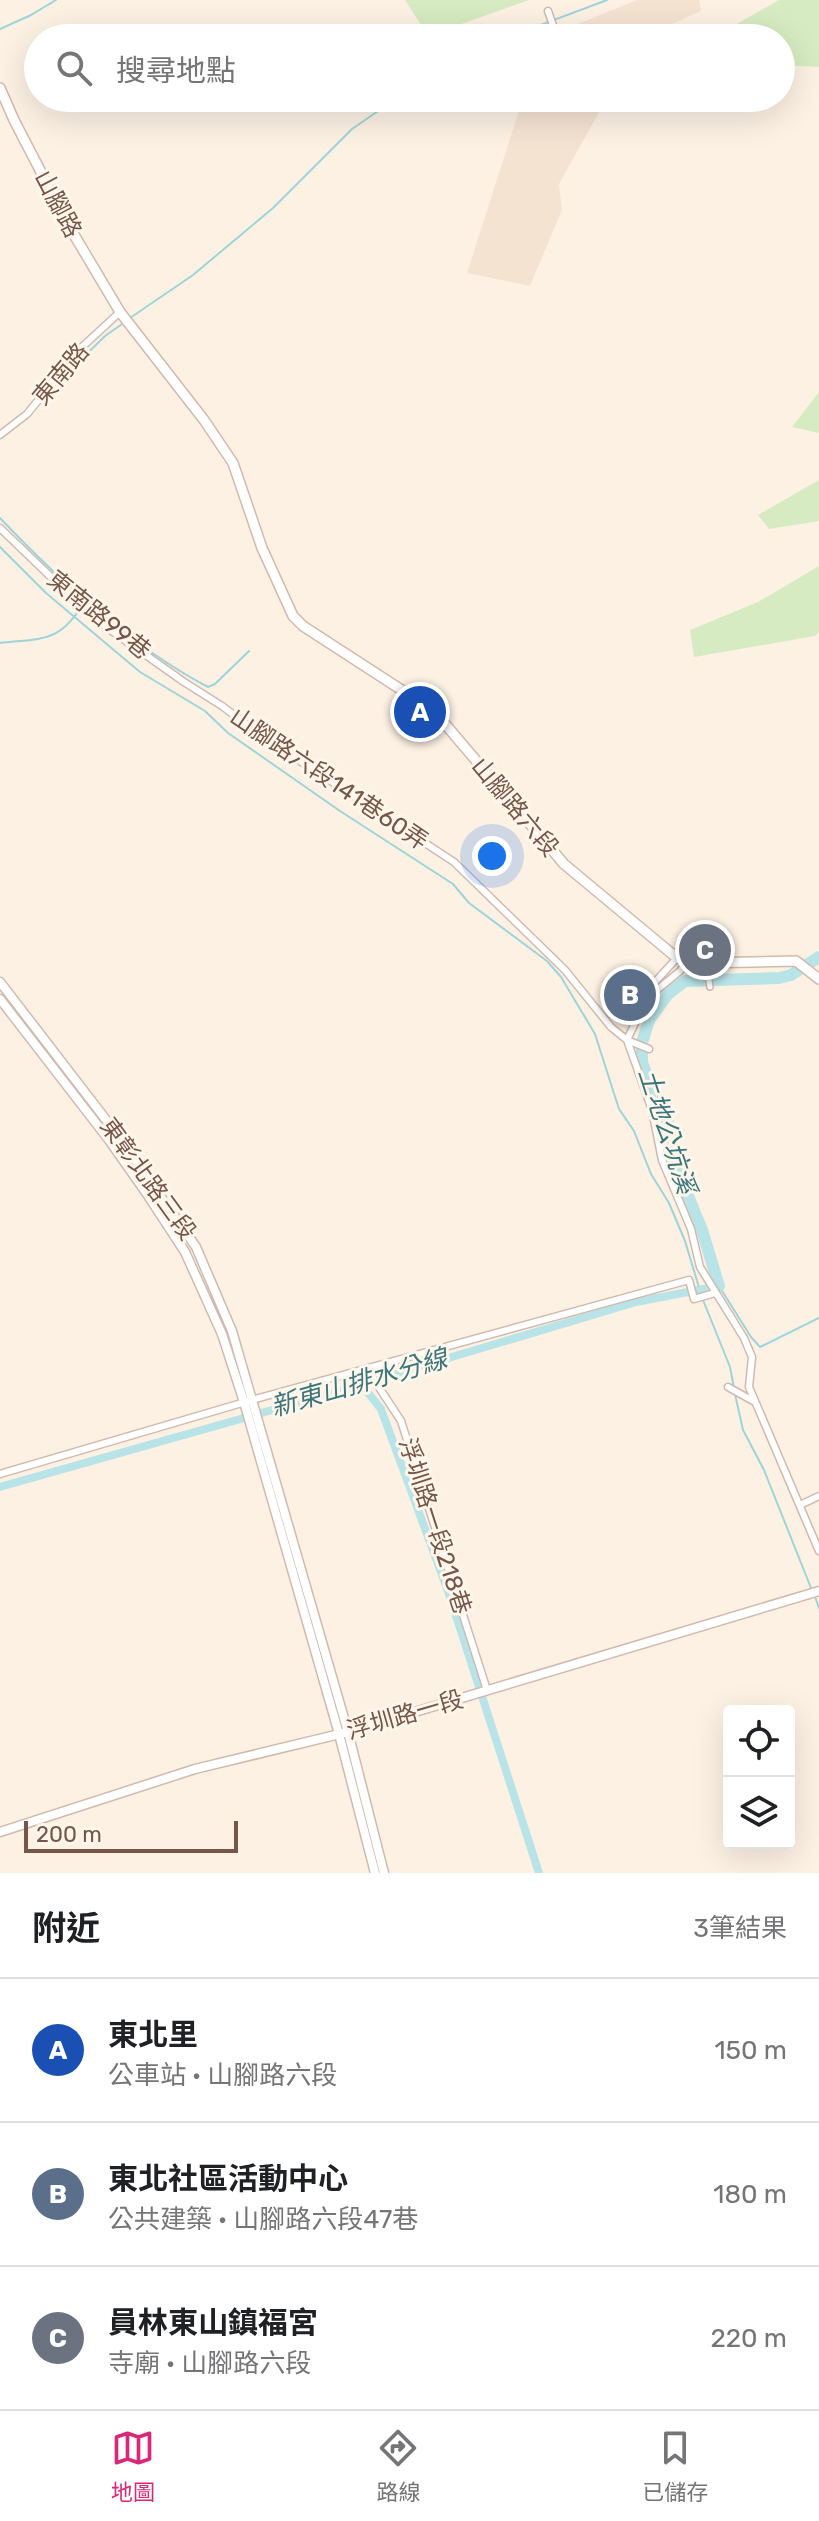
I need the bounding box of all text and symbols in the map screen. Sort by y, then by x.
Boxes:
search box [24,24,795,112]
icon: search [52,46,96,90]
text: 搜尋地點 [116,53,236,89]
street label: 山腳路 [29,166,87,242]
street label: 東南路 [27,337,95,411]
street label: 東南路99巷 [42,565,156,665]
pin: A [394,682,446,742]
street label: 山腳路六段141巷60弄 [225,702,433,856]
street label: 山腳路六段 [466,752,564,862]
your location [472,836,512,876]
pin: C [679,920,731,980]
pin: B [604,965,656,1025]
water label: 土地公坑溪 [632,1064,703,1201]
street label: 東彰北路三段 [94,1113,202,1245]
water label: 新東山排水分線 [267,1342,454,1423]
street label: 浮圳路一段218巷 [393,1434,477,1618]
street label: 浮圳路一段 [343,1685,467,1745]
map controls [723,1705,795,1849]
button: locate [723,1705,795,1777]
button: layers [723,1777,795,1849]
scale bar [24,1817,238,1853]
text: 200 m [36,1821,102,1848]
text: 附近 [32,1908,100,1949]
text: 3筆結果 [693,1913,787,1944]
text: 東北里 [108,2017,198,2053]
text: A [49,2035,67,2066]
text: 150 m [714,2035,787,2066]
text: 公車站 · 山腳路六段 [108,2060,337,2091]
text: 東北社區活動中心 [108,2161,348,2197]
text: B [49,2179,67,2210]
text: 180 m [713,2179,787,2210]
text: 公共建築 · 山腳路六段47巷 [108,2204,418,2235]
text: 員林東山鎮福宮 [108,2305,318,2341]
text: C [49,2323,67,2354]
text: 220 m [710,2323,787,2354]
text: 寺廟 · 山腳路六段 [108,2348,311,2379]
tab: 地圖 [111,2426,155,2506]
tab: 路線 [376,2426,420,2506]
tab: 已儲存 [642,2426,708,2506]

